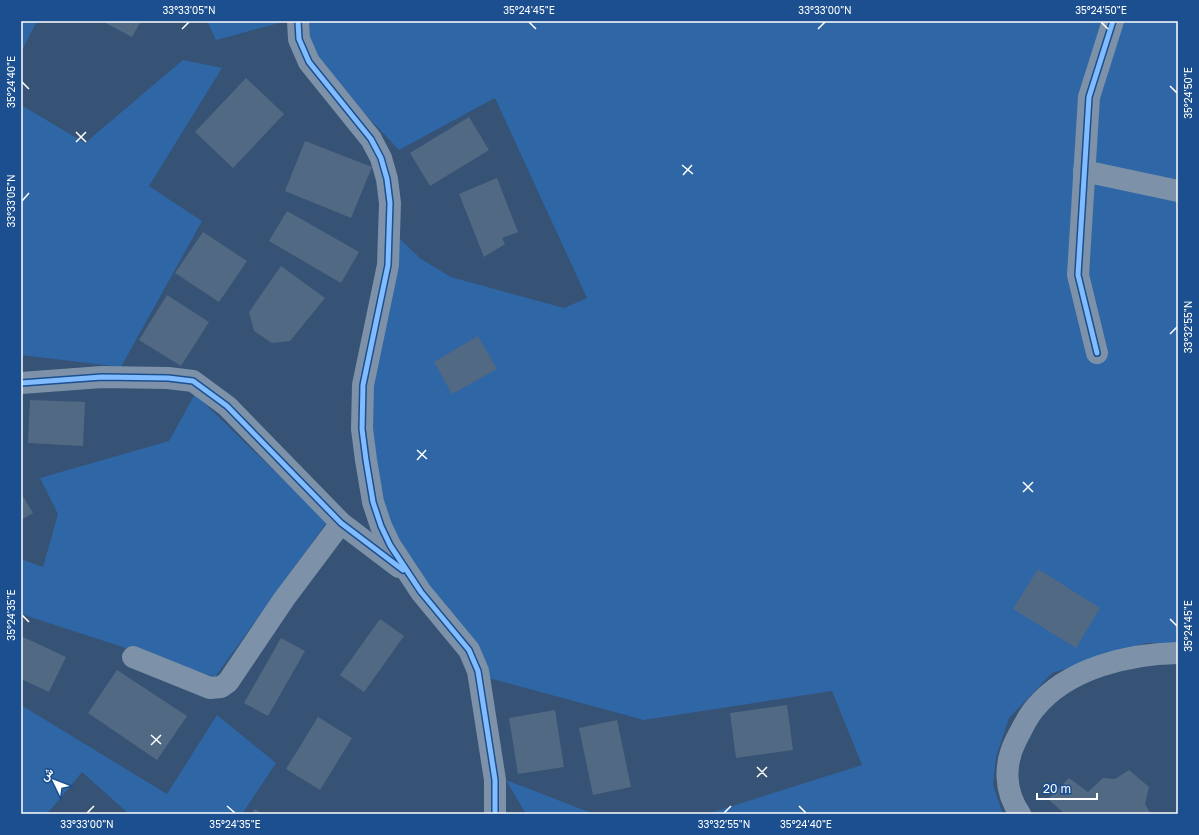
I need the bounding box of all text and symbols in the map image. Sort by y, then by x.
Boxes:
text: 33°33'05"N [163,4,216,16]
text: 35°24'45"E [503,4,555,16]
text: 33°33'00"N [798,4,852,16]
text: 35°24'50"E [1075,4,1127,16]
text: 35°24'40"E [5,56,17,108]
text: 35°24'50"E [1182,67,1194,119]
text: 33°33'05"N [5,175,17,228]
text: 33°32'55"N [1182,301,1194,353]
text: 35°24'35"E [5,589,17,641]
text: 35°24'45"E [1182,600,1194,652]
north arrow [34,761,74,801]
text: ش [37,765,56,784]
scale bar [1037,775,1097,801]
text: 20 m [1043,781,1071,796]
text: 33°33'00"N [60,818,114,830]
text: 35°24'35"E [209,818,261,830]
text: 33°32'55"N [698,818,750,830]
text: 35°24'40"E [780,818,832,830]

